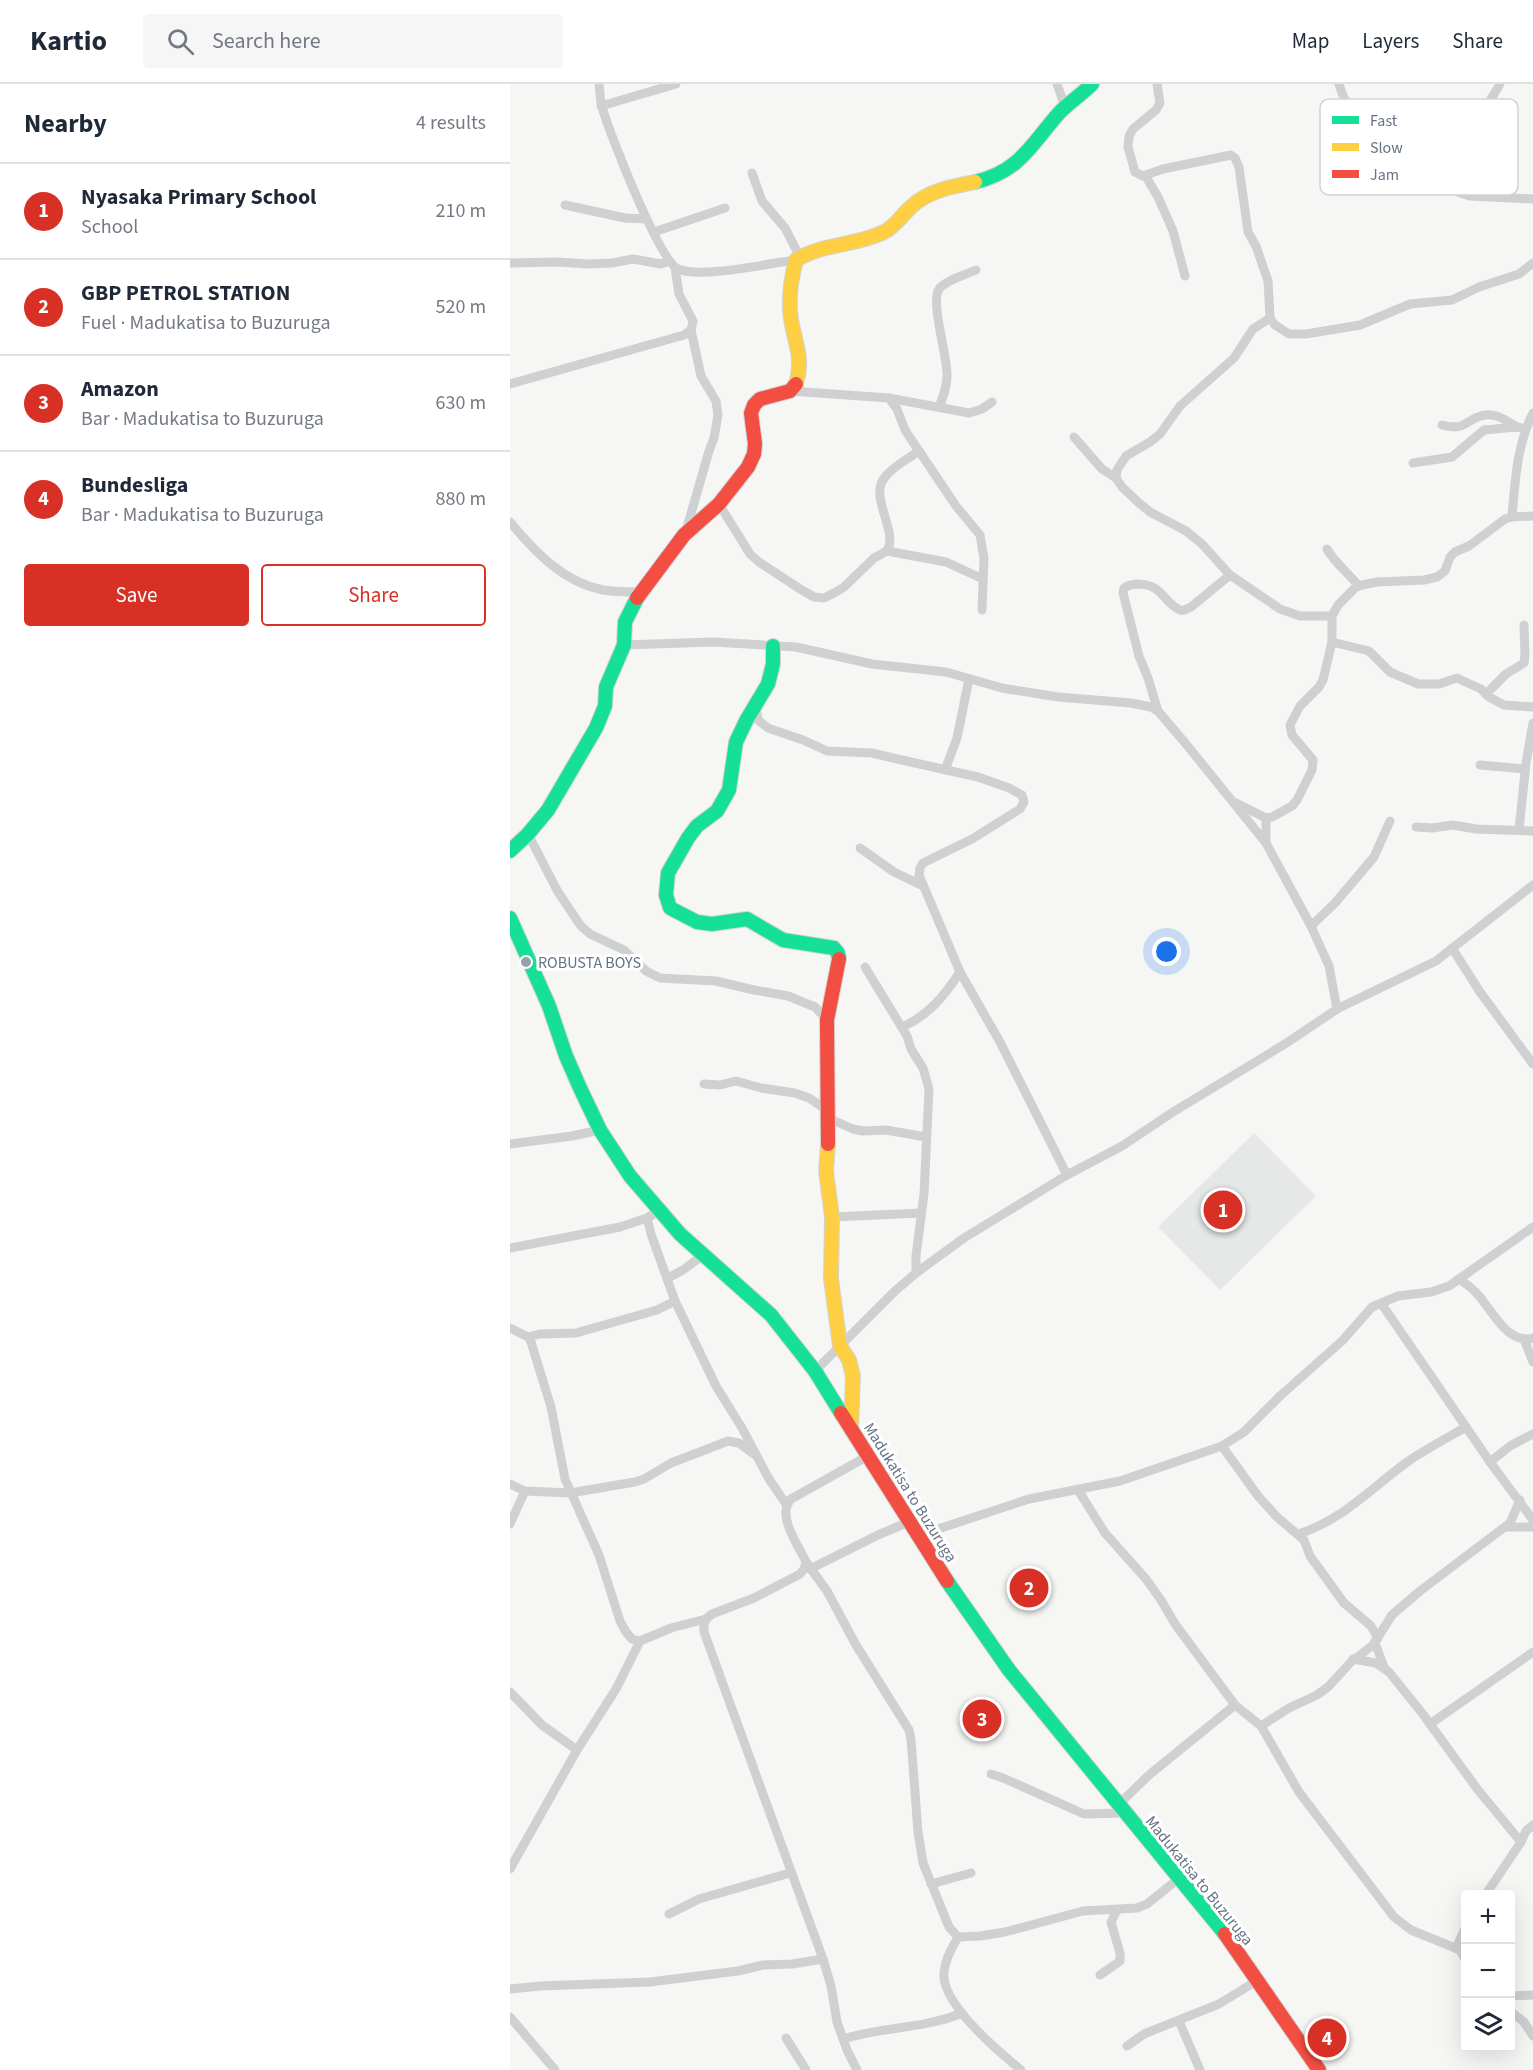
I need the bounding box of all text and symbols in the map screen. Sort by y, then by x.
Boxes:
search box [143,14,563,68]
text: Kartio [30,21,107,61]
icon: search [164,25,197,58]
text: Search here [212,25,321,57]
text: Map [1292,26,1329,56]
text: Layers [1362,26,1419,56]
text: Share [1452,26,1503,56]
legend [1320,99,1518,195]
text: Nearby [24,105,107,142]
text: 4 results [416,109,486,137]
text: Fast [1370,110,1398,132]
text: Slow [1370,137,1403,159]
text: Jam [1370,164,1399,186]
text: Nyasaka Primary School [81,181,316,213]
text: 1 [38,197,49,225]
text: 210 m [436,197,486,225]
text: School [81,213,138,241]
text: GBP PETROL STATION [81,277,290,309]
text: 2 [38,293,49,321]
text: 520 m [436,293,486,321]
text: Fuel · Madukatisa to Buzuruga [81,309,330,337]
text: Amazon [81,373,159,405]
text: 3 [38,389,49,417]
text: 630 m [436,389,486,417]
text: Bar · Madukatisa to Buzuruga [81,405,324,433]
text: Bundesliga [81,469,188,501]
text: 4 [38,485,49,513]
text: 880 m [436,485,486,513]
text: Bar · Madukatisa to Buzuruga [81,501,324,529]
button: Save [24,564,249,626]
button: Share [261,564,486,626]
your location [1152,937,1181,966]
place label: ROBUSTA BOYS [538,952,641,974]
marker: ROBUSTA BOYS [519,955,533,969]
pin: 1 [1204,1188,1242,1232]
street label: Madukatisa to Buzuruga [858,1418,962,1567]
pin: 2 [1010,1566,1048,1610]
pin: 3 [962,1696,1002,1742]
street label: Madukatisa to Buzuruga [1140,1811,1258,1950]
map controls [1461,1890,1515,2052]
button: + [1461,1890,1515,1944]
button: − [1461,1944,1515,1998]
button: layers [1461,1998,1515,2052]
pin: 4 [1308,2016,1346,2060]

